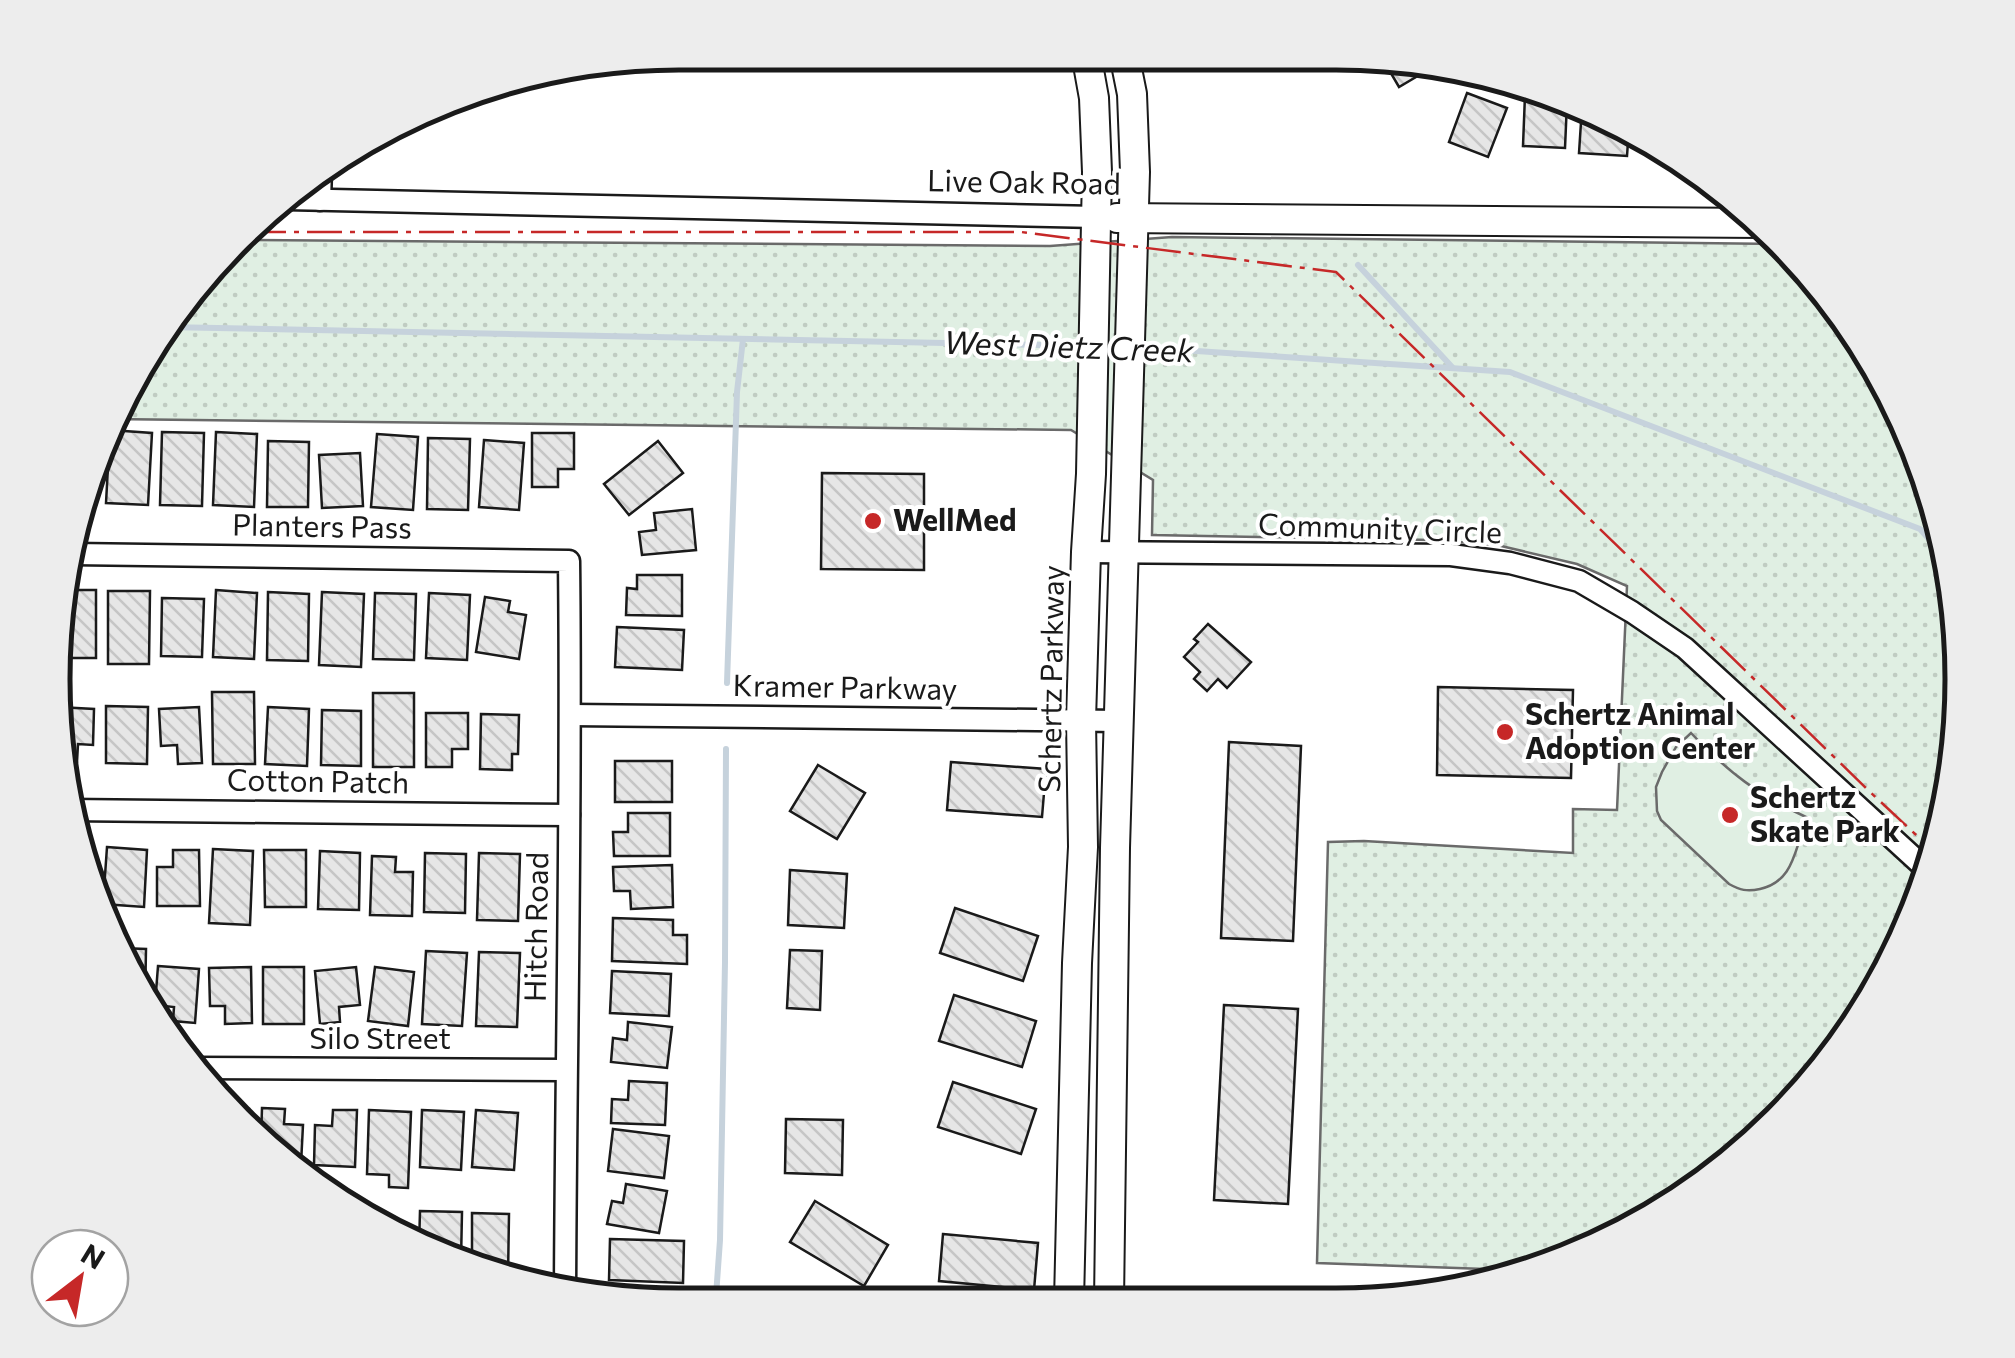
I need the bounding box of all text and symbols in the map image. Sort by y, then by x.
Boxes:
street label: Live Oak Road [927,160,1121,201]
water label: West Dietz Creek [943,321,1195,369]
place label: WellMed [893,500,1017,537]
street label: Planters Pass [232,504,412,545]
street label: Community Circle [1257,504,1503,549]
marker: WellMed [862,510,884,532]
street label: Schertz Parkway [1029,565,1070,793]
street label: Kramer Parkway [732,665,958,706]
place label: Schertz Animal Adoption Center [1525,694,1755,765]
marker: Schertz Animal Adoption Center [1494,721,1516,743]
street label: Cotton Patch [227,759,409,800]
place label: Schertz Skate Park [1750,777,1900,848]
marker: Schertz Skate Park [1719,804,1741,826]
street label: Hitch Road [515,852,554,1002]
street label: Silo Street [309,1018,451,1055]
north arrow [30,1228,130,1328]
text: N [76,1236,111,1276]

